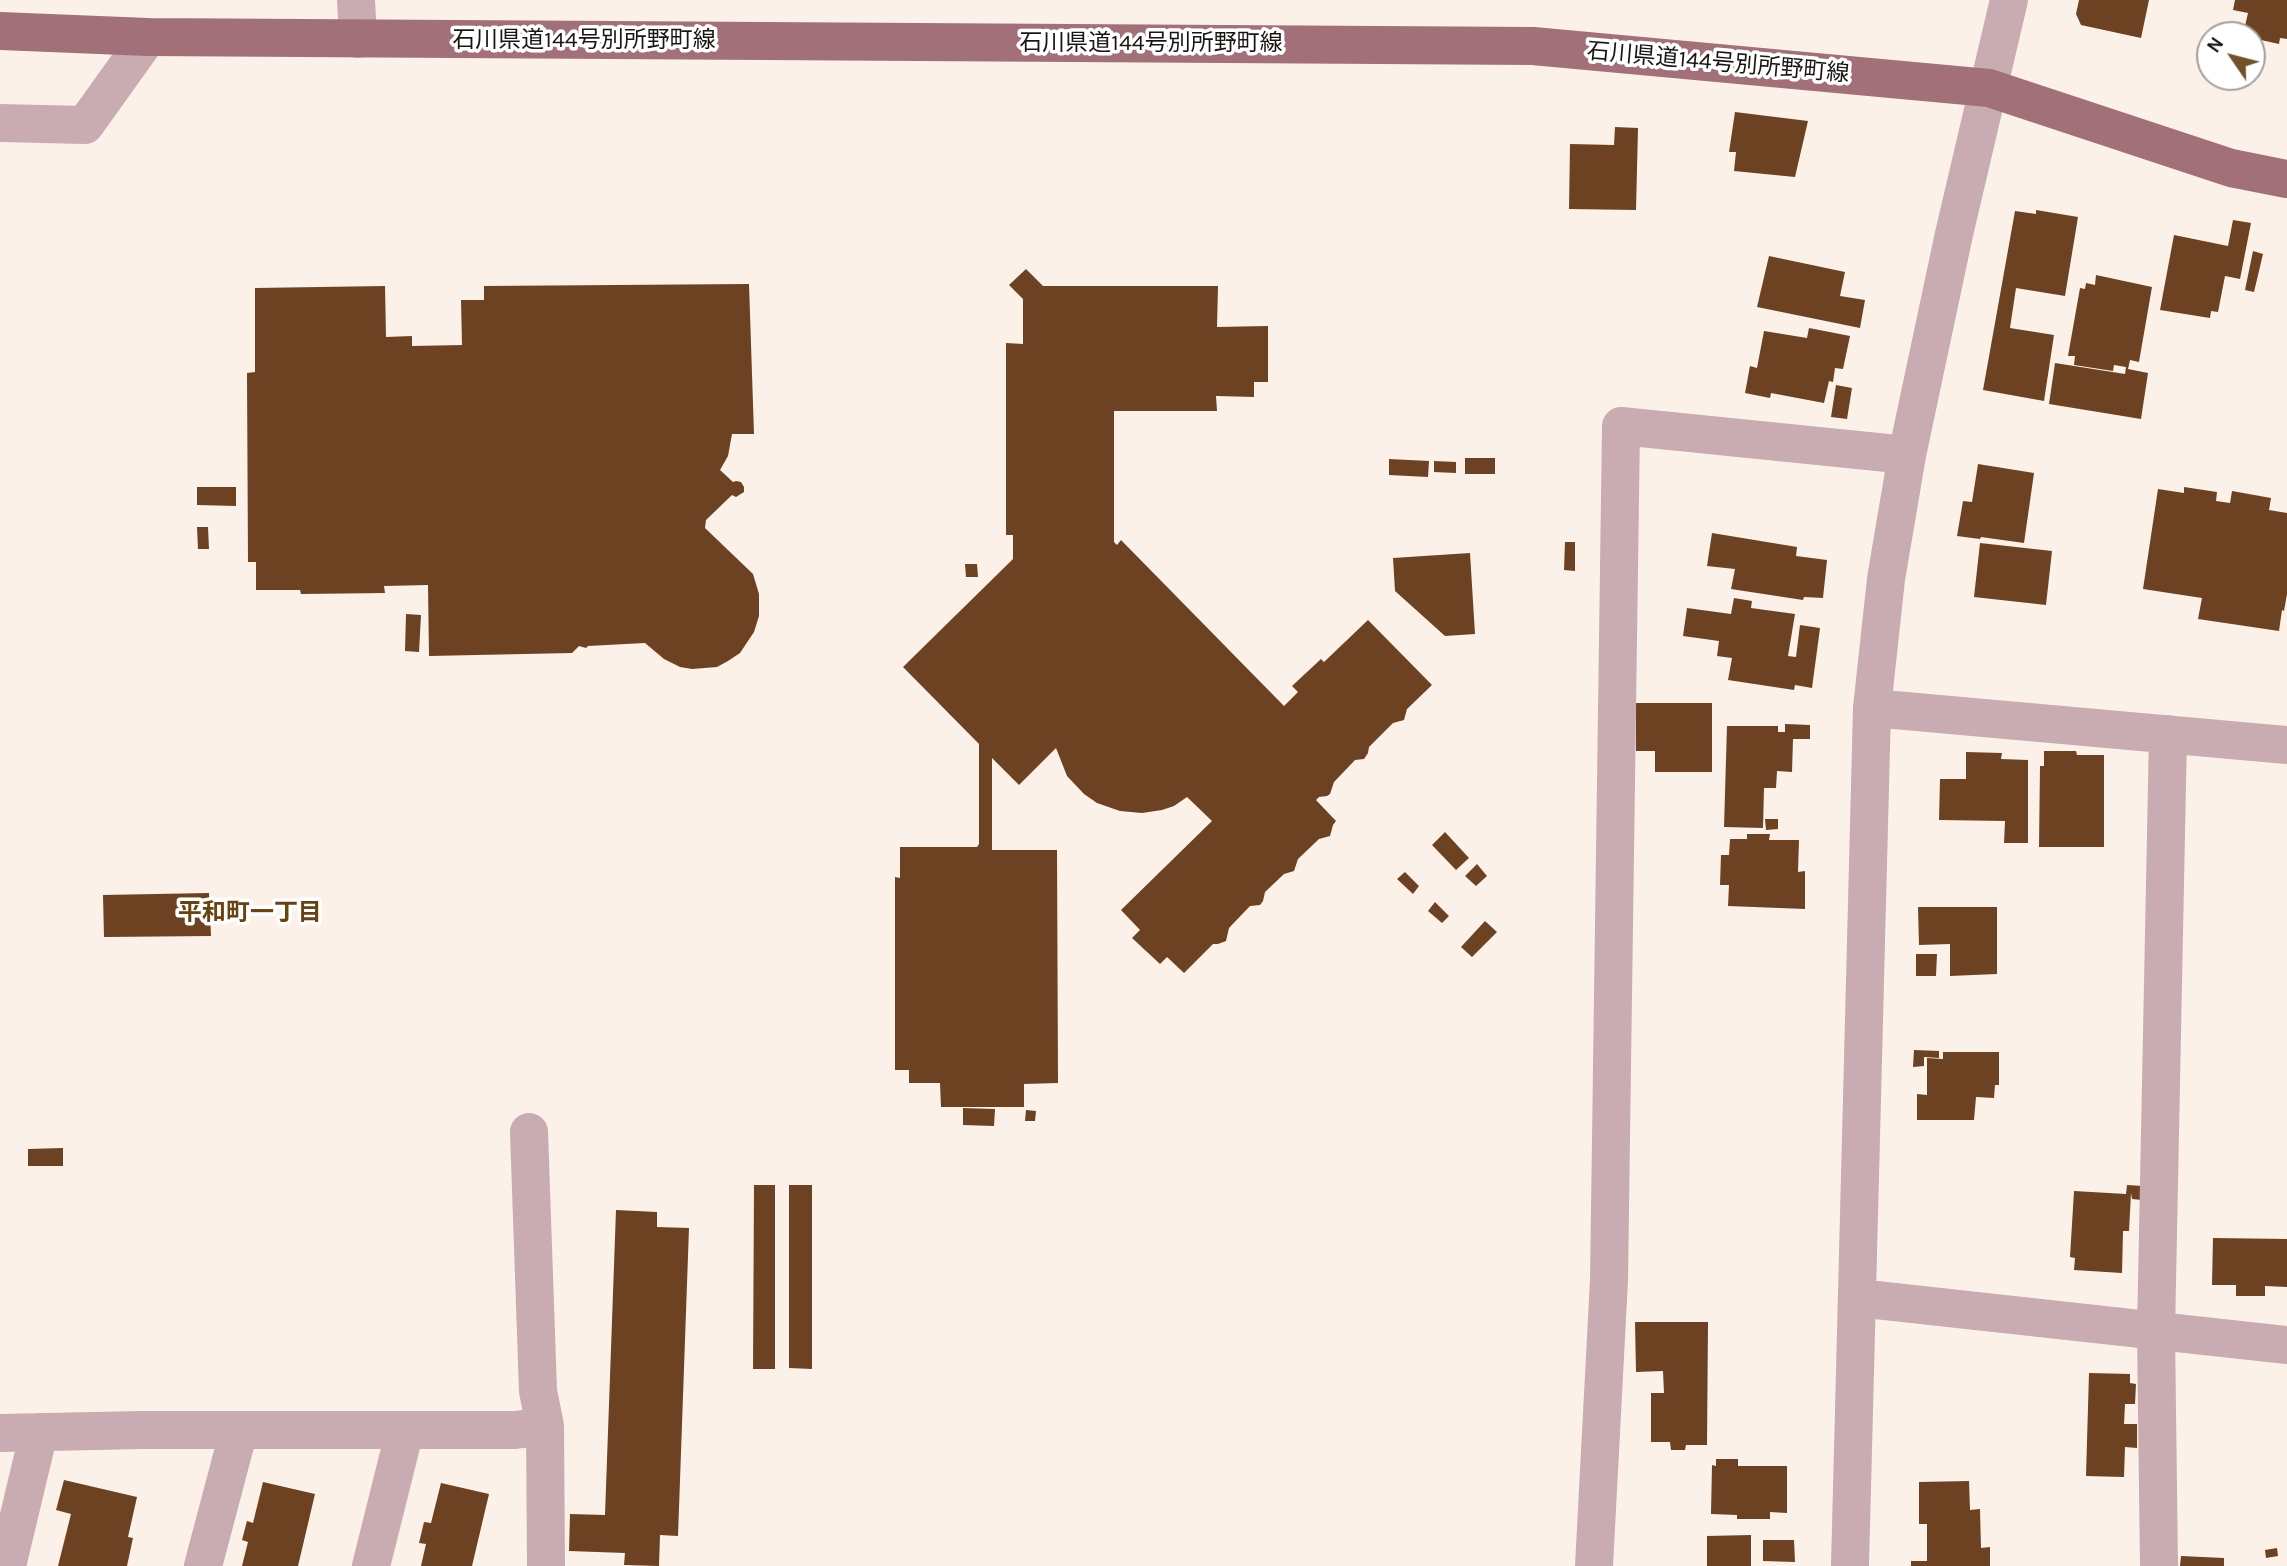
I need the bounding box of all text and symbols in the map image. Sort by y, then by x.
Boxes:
north arrow [2196,21,2266,91]
street label: 石川県道144号別所野町線 [452,26,716,54]
street label: 石川県道144号別所野町線 [1019,29,1283,57]
text: N [2203,33,2228,57]
street label: 石川県道144号別所野町線 [1586,38,1850,88]
district label: 平和町一丁目 [178,899,322,927]

